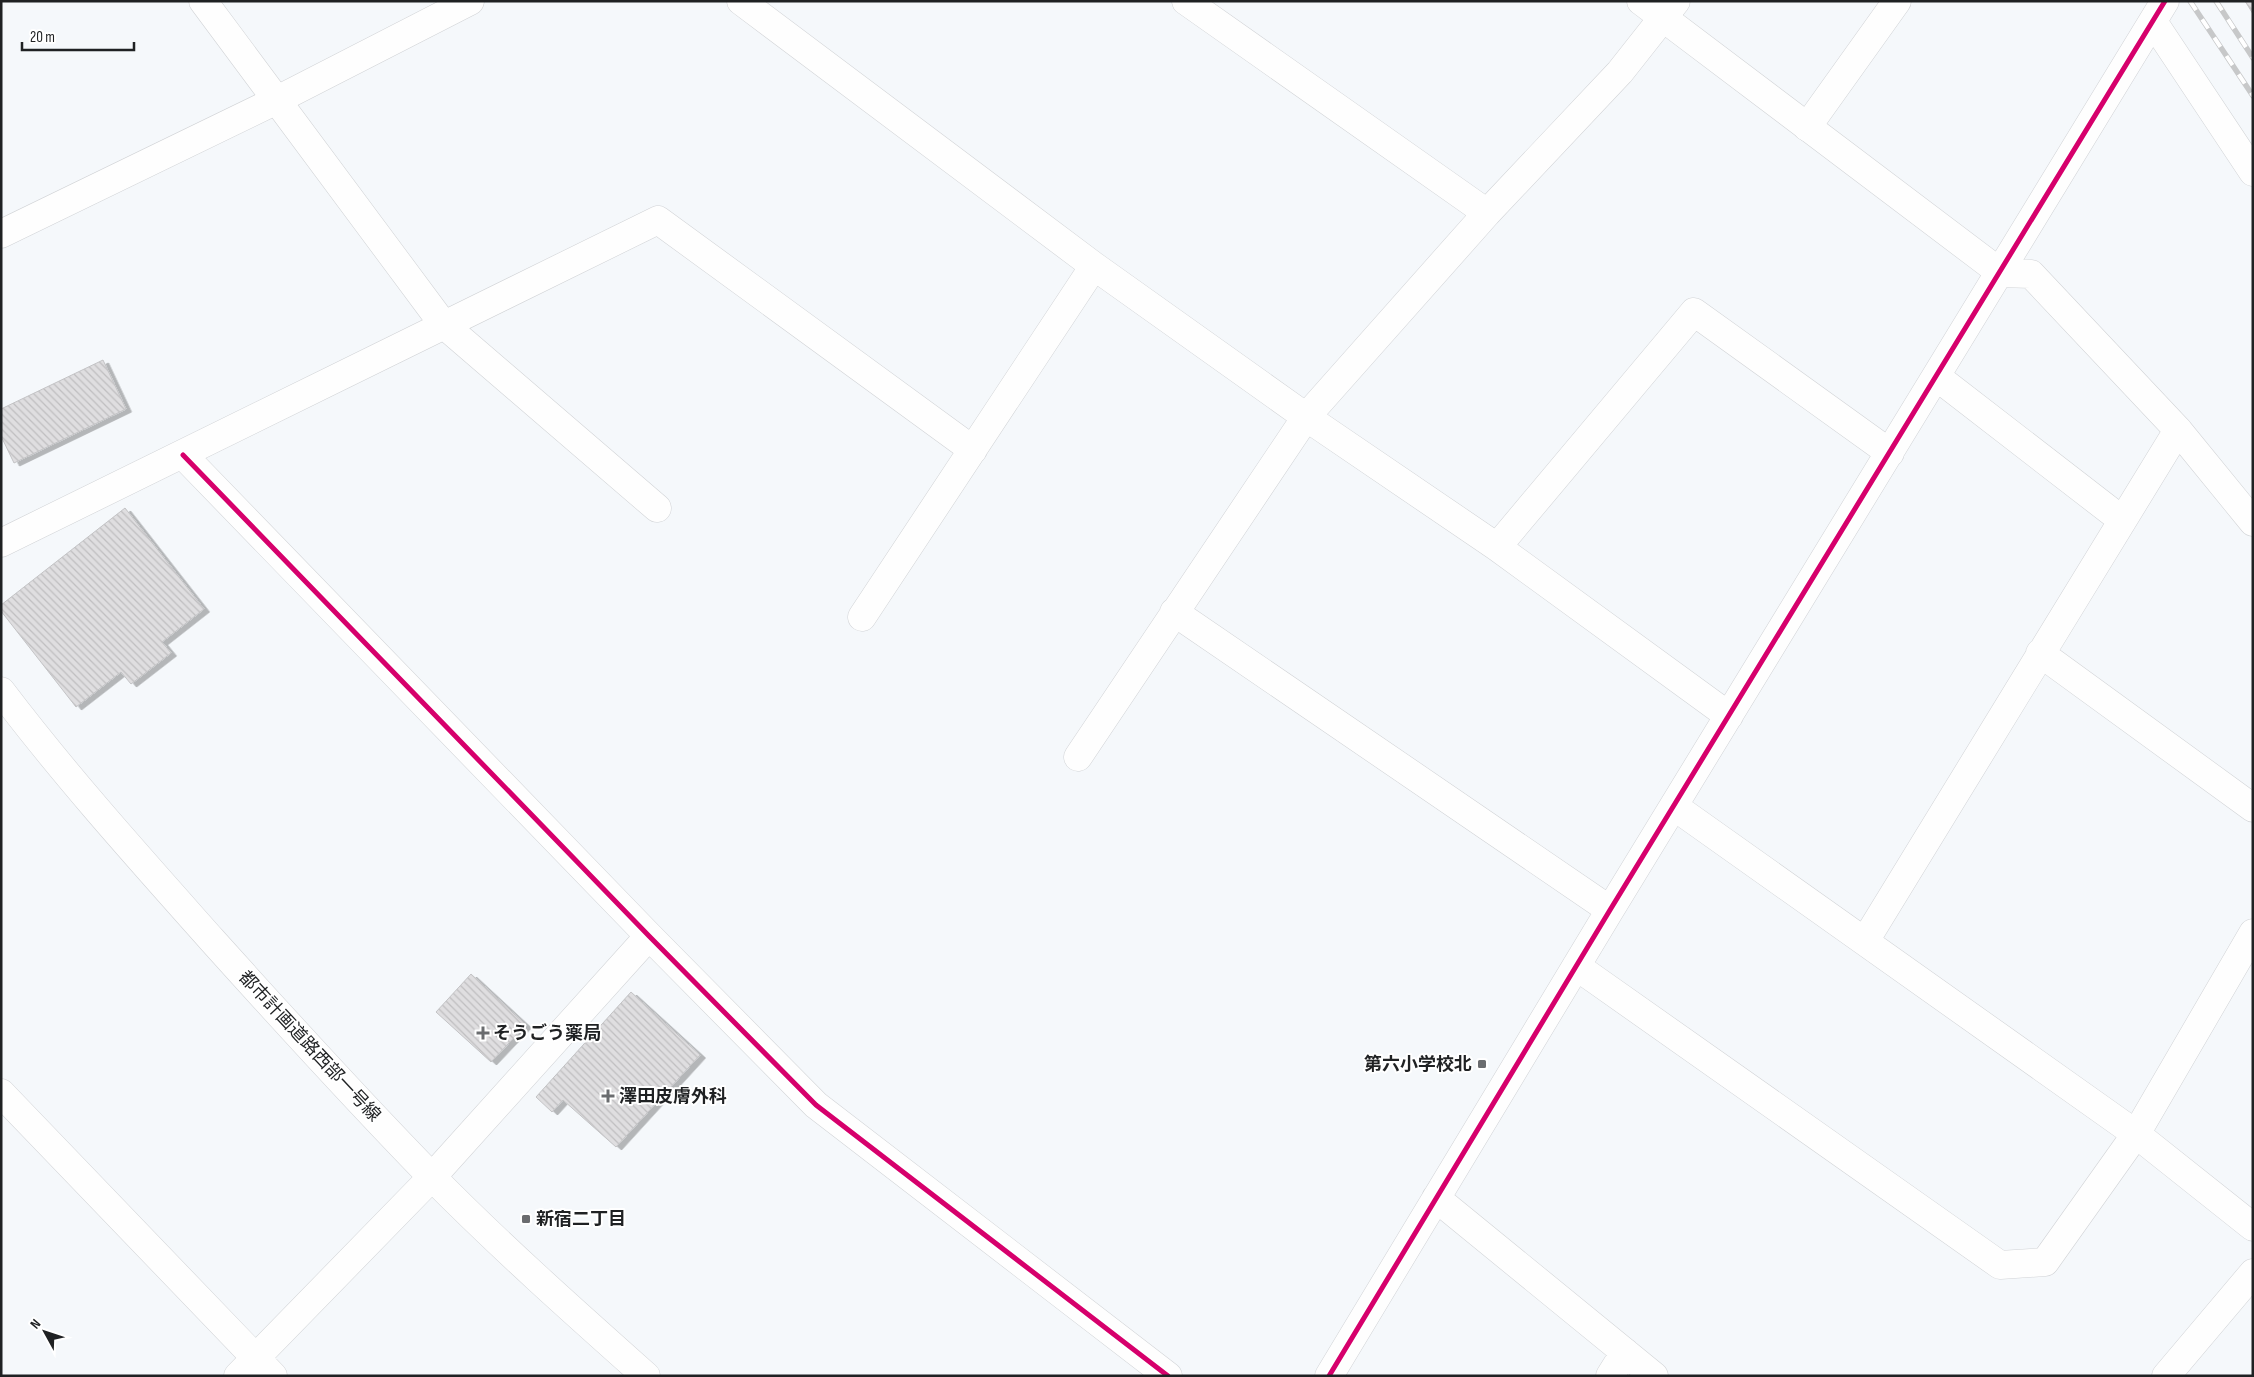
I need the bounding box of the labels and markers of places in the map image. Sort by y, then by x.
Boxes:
place label: そうごう薬局 [493,1023,601,1044]
marker: そうごう薬局 [477,1027,489,1039]
place label: 第六小学校北 [1364,1054,1472,1075]
marker: 第六小学校北 [1476,1058,1488,1070]
place label: 澤田皮膚外科 [619,1086,727,1107]
marker: 澤田皮膚外科 [601,1089,615,1103]
place label: 新宿二丁目 [536,1209,626,1230]
marker: 新宿二丁目 [520,1213,532,1225]

